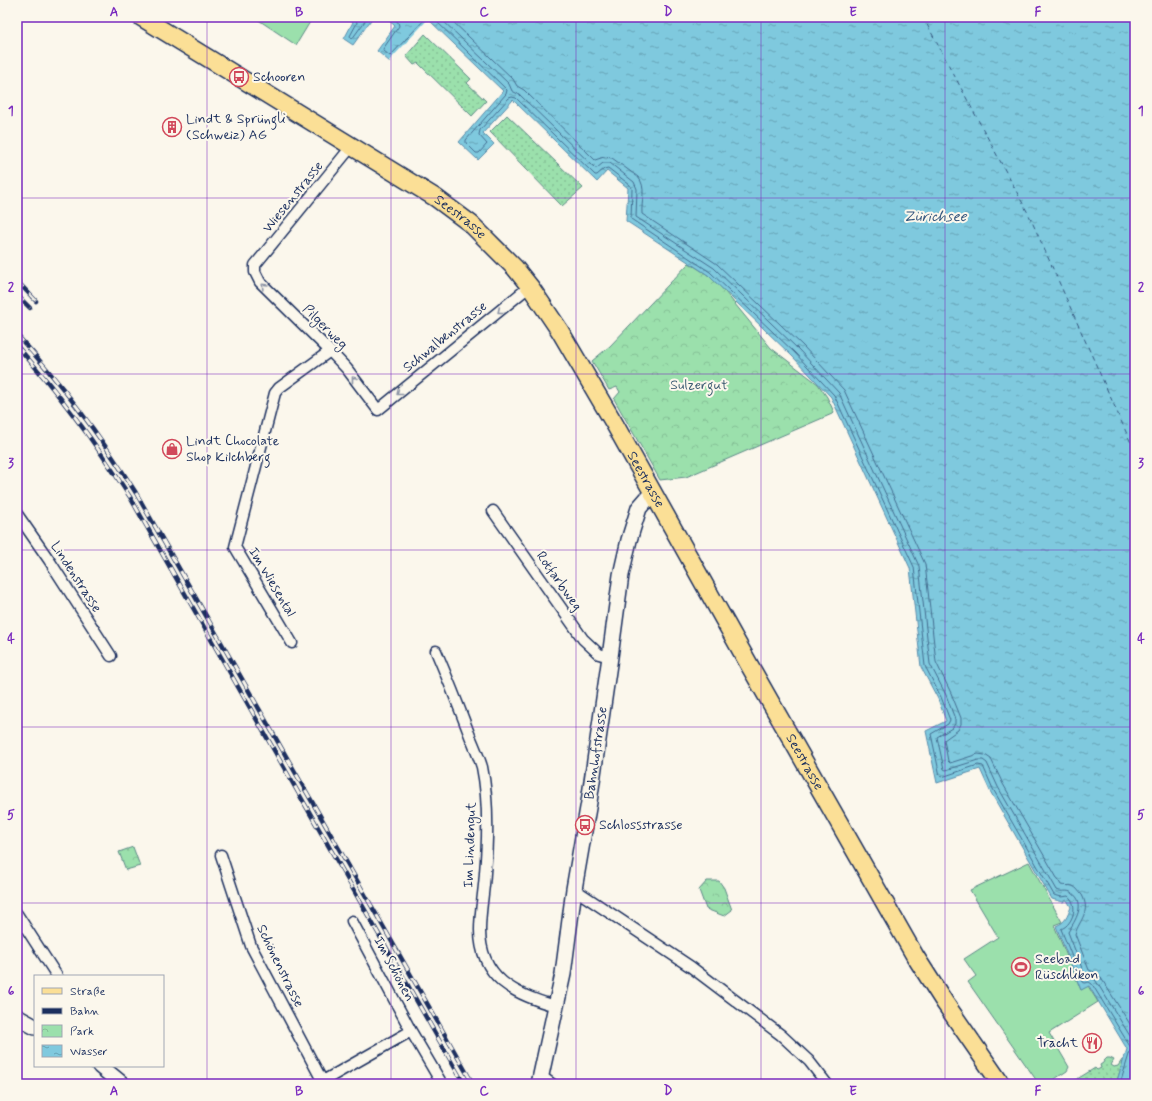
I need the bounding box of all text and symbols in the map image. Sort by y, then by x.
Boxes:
text: A [110,4,118,21]
text: B [295,4,304,21]
text: C [479,4,489,21]
text: D [664,4,673,21]
text: E [849,4,857,21]
text: F [1035,4,1042,21]
bus stop icon: Schooren [228,66,250,88]
place label: Schooren [253,68,305,86]
text: 1 [8,103,14,120]
text: 1 [1138,103,1144,120]
place label: Lindt & Sprüngli (Schweiz) AG [186,110,286,144]
building icon: Lindt & Sprüngli (Schweiz) AG [161,116,183,138]
street label: Wiesenstrasse [259,158,327,236]
street label: Seestrasse [431,191,490,243]
water label: Zürichsee [903,207,968,227]
text: 2 [8,279,15,296]
text: 2 [1138,279,1145,296]
one-way arrow [261,283,269,291]
street label: Schwalbenstrasse [399,298,491,376]
street label: Pilgerweg [298,301,351,354]
one-way arrow [497,306,504,313]
one-way arrow [352,376,359,383]
park label: Sulzergut [670,376,728,396]
one-way arrow [396,388,403,395]
place label: Lindt Chocolate Shop Kilchberg [186,432,280,468]
shop icon: Lindt Chocolate Shop Kilchberg [161,438,183,460]
street label: Seestrasse [623,448,669,511]
text: 3 [8,455,14,472]
text: 3 [1138,455,1144,472]
street label: Lindenstrasse [46,538,106,616]
street label: Im Wiesental [244,544,300,620]
street label: Rotfarbweg [532,548,586,614]
text: 4 [7,631,15,648]
text: 4 [1137,631,1145,648]
street label: Bahnhofstrasse [580,705,612,801]
street label: Seestrasse [781,731,828,793]
street label: Im Lindengut [460,801,482,888]
text: 5 [7,807,15,824]
text: 5 [1137,807,1145,824]
bus stop icon: Schlossstrasse [574,814,596,836]
place label: Schlossstrasse [599,816,683,834]
street label: Schönenstrasse [252,922,308,1010]
street label: Im Schönen [369,933,419,1005]
place label: Seebad Rüschlikon [1035,950,1098,984]
sports icon: Seebad Rüschlikon [1010,956,1032,978]
legend [34,975,164,1067]
text: 6 [8,983,15,1000]
text: 6 [1138,983,1145,1000]
text: Straße [70,984,105,1000]
text: Bahn [70,1004,100,1020]
text: Park [70,1024,94,1040]
restaurant icon: Tracht [1081,1032,1103,1054]
place label: Tracht [1037,1034,1079,1052]
text: Wasser [70,1044,108,1060]
text: A [110,1083,118,1100]
text: B [295,1083,304,1100]
text: C [479,1083,489,1100]
text: D [664,1083,673,1100]
text: E [849,1083,857,1100]
text: F [1035,1083,1042,1100]

